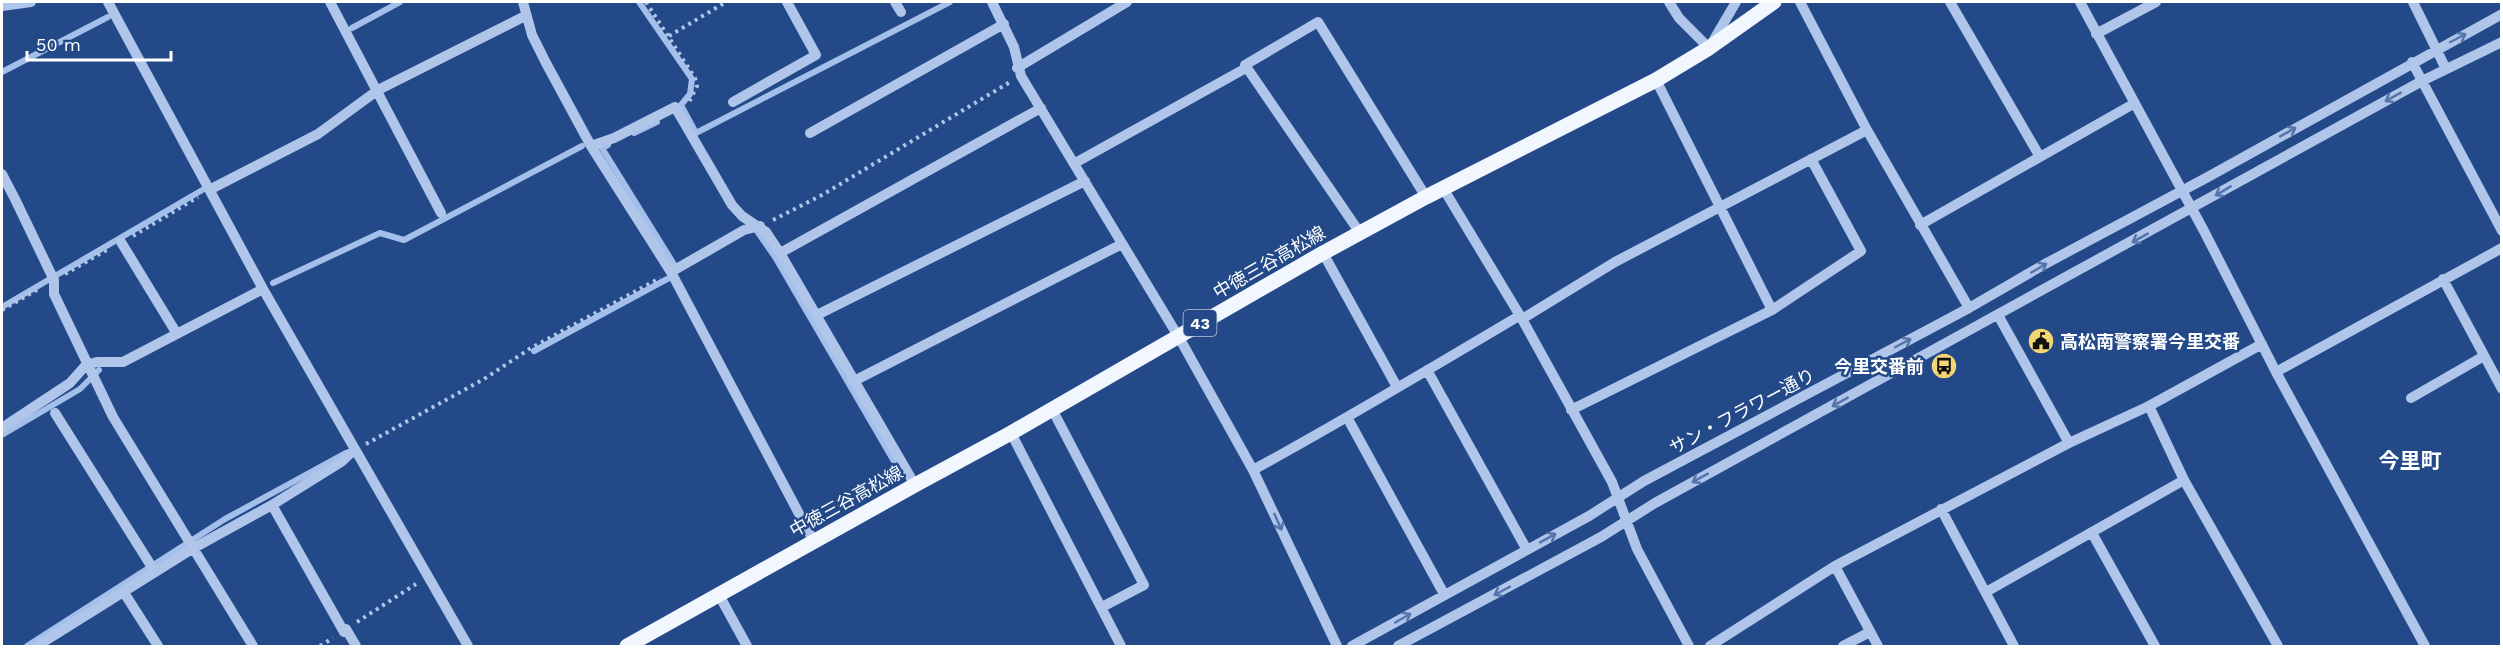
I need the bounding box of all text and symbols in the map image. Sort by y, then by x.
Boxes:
scale bar [27,24,171,62]
one-way arrow [2449,32,2466,44]
text: 50 m [36,34,81,55]
one-way arrow [2385,92,2403,103]
one-way arrow [2278,126,2296,137]
one-way arrow [2215,185,2232,197]
street label: 中徳三谷高松線 [1209,221,1329,303]
one-way arrow [2132,232,2149,244]
one-way arrow [2029,262,2047,273]
road number: 43 [1184,310,1216,336]
public building icon: 高松南警察署今里交番 [2026,326,2056,356]
place label: 高松南警察署今里交番 [2060,331,2240,352]
one-way arrow [1894,337,1911,349]
bus stop icon: 今里交番前 [1929,351,1959,381]
place label: 今里交番前 [1834,356,1924,377]
street label: サン・フラワー通り [1666,364,1818,458]
one-way arrow [1832,396,1849,408]
district label: 今里町 [2379,448,2442,473]
street label: 中徳三谷高松線 [786,461,906,541]
one-way arrow [1692,472,1709,484]
one-way arrow [1273,513,1285,531]
one-way arrow [1539,532,1557,543]
one-way arrow [1494,585,1511,597]
one-way arrow [1394,612,1411,624]

